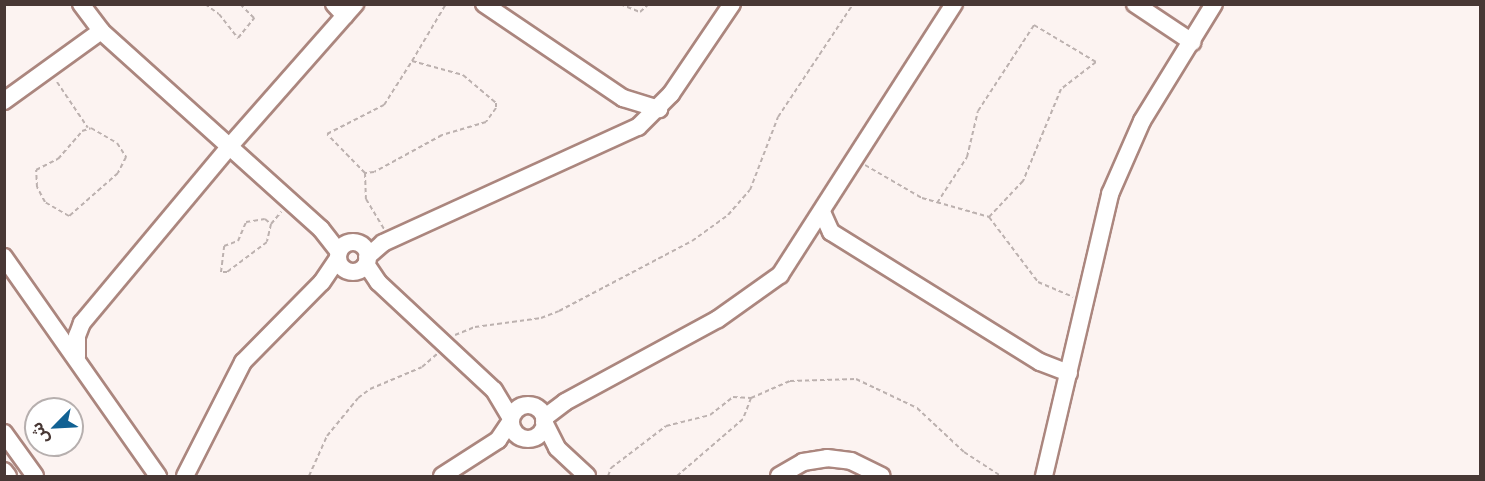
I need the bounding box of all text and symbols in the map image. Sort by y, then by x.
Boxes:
north arrow [24,397,84,457]
text: ش [26,420,52,448]

